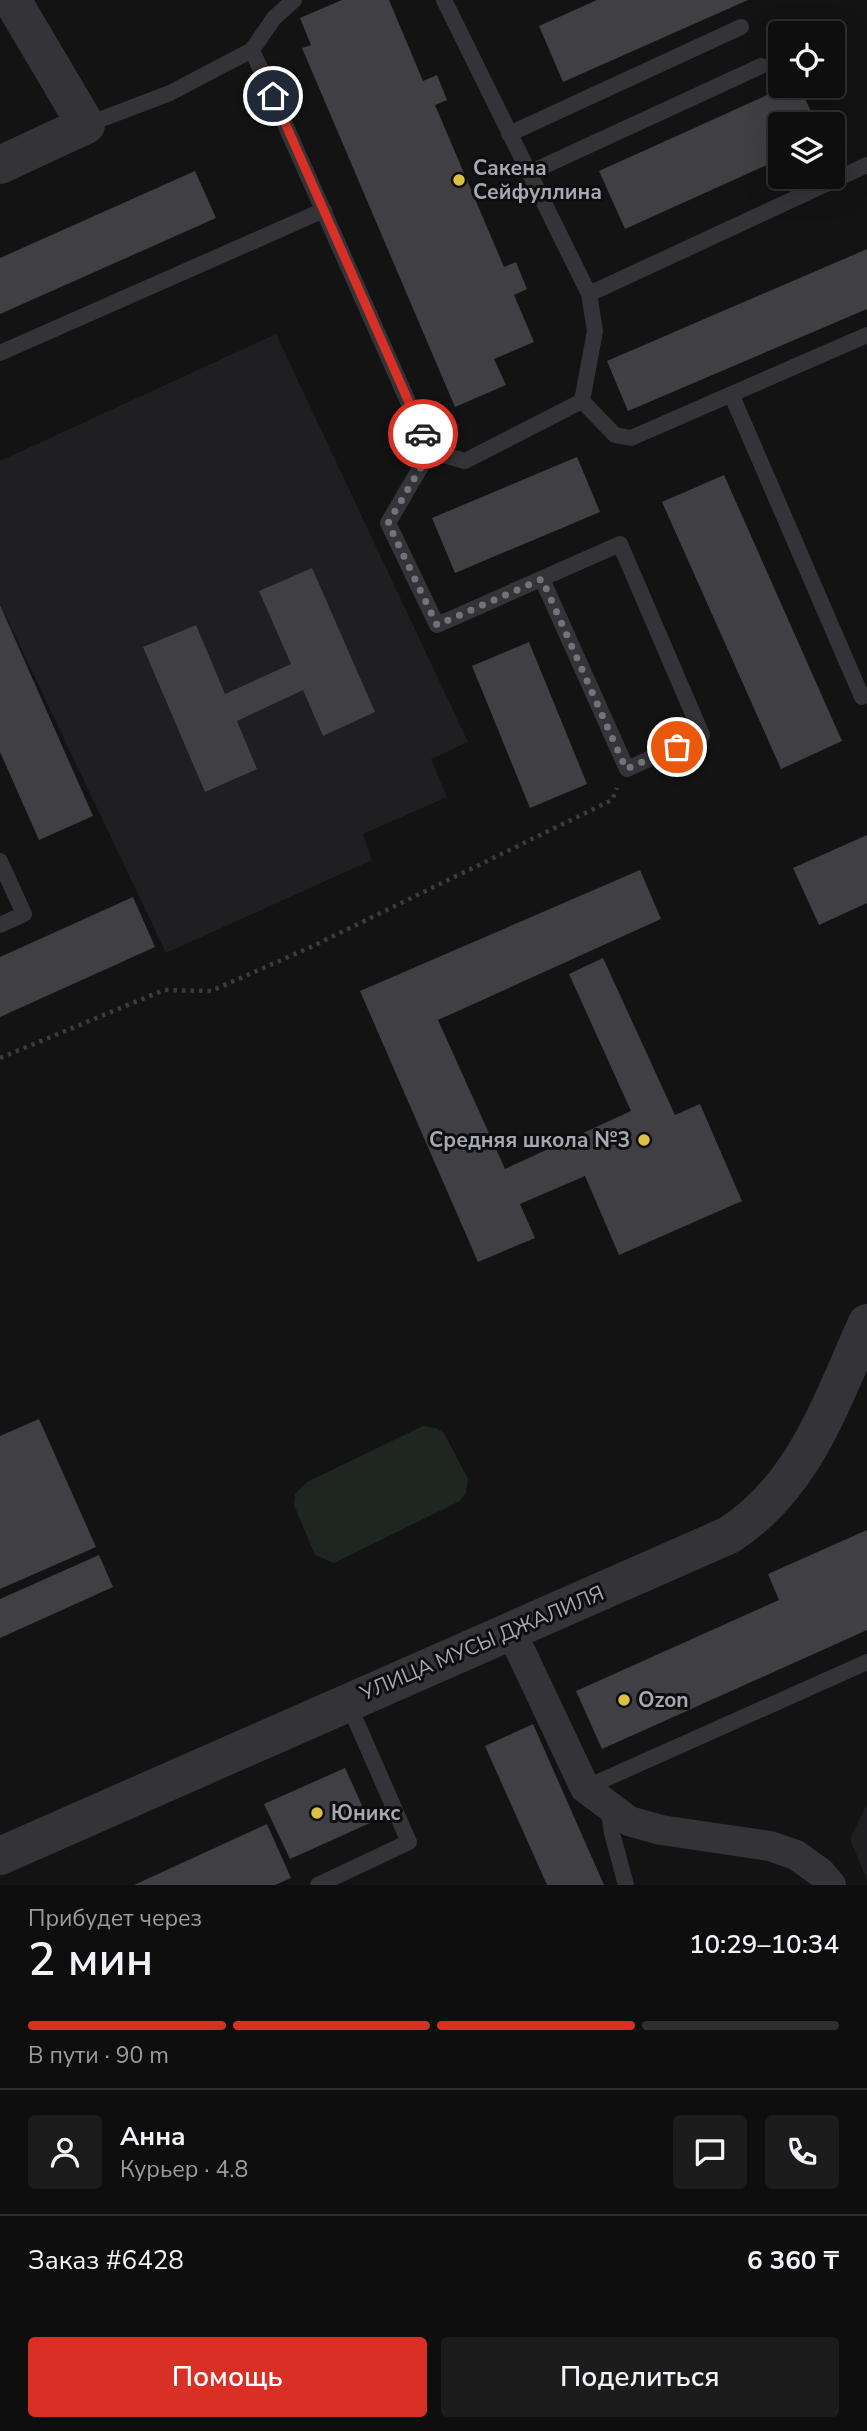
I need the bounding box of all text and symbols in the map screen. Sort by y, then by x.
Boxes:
map controls [768,21,845,189]
button: locate [768,21,845,98]
pin [243,66,303,126]
icon: home [254,77,292,115]
button: layers [768,112,845,189]
place label: Сакена Сейфуллина [473,154,602,206]
marker: Сакена Сейфуллина [451,172,467,188]
courier [388,399,458,469]
icon: car [404,415,442,453]
pin [647,717,707,777]
icon: bag [658,728,696,766]
place label: Средняя школа №3 [429,1126,630,1154]
marker: Средняя школа №3 [636,1132,652,1148]
street label: УЛИЦА МУСЫ ДЖАЛИЛЯ [355,1579,608,1708]
place label: Ozon [638,1686,689,1714]
marker: Ozon [616,1692,632,1708]
place label: Юникс [331,1799,400,1827]
marker: Юникс [309,1805,325,1821]
text: Прибудет через [28,1903,202,1934]
text: 10:29–10:34 [689,1927,839,1962]
text: 2 мин [28,1928,153,1991]
text: В пути · 90 m [28,2040,169,2071]
button: person [28,2115,102,2189]
button: chat [673,2115,747,2189]
button: phone [765,2115,839,2189]
text: Анна [120,2119,186,2154]
text: Курьер · 4.8 [120,2154,248,2185]
text: Заказ #6428 [28,2243,184,2278]
text: 6 360 ₸ [747,2243,839,2278]
button: Помощь [28,2337,427,2417]
button: Поделиться [441,2337,839,2417]

